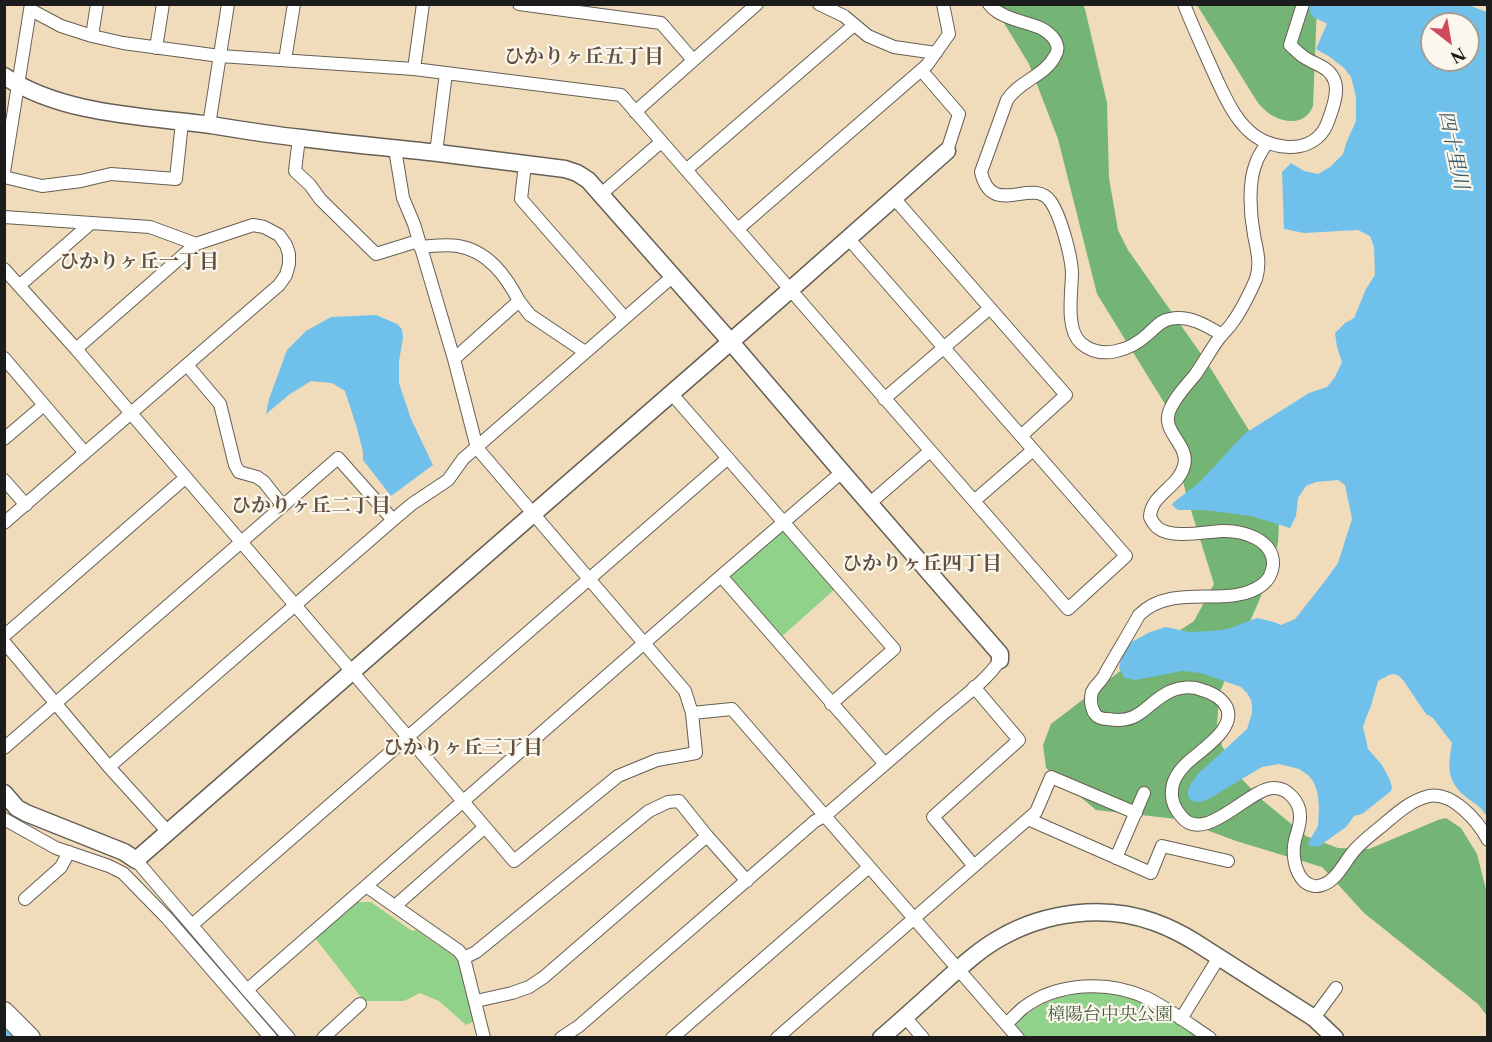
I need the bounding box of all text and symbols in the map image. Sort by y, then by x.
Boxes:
north arrow [1420,12,1480,72]
text: N [1447,44,1469,68]
district label: ひかりヶ丘五丁目 [504,45,664,69]
water label: 四十里川 [1433,108,1473,192]
district label: ひかりヶ丘一丁目 [59,250,219,274]
district label: ひかりヶ丘二丁目 [231,494,391,518]
district label: ひかりヶ丘四丁目 [842,552,1002,576]
district label: ひかりヶ丘三丁目 [383,736,543,760]
park label: 樟陽台中央公園 [1047,1004,1173,1026]

